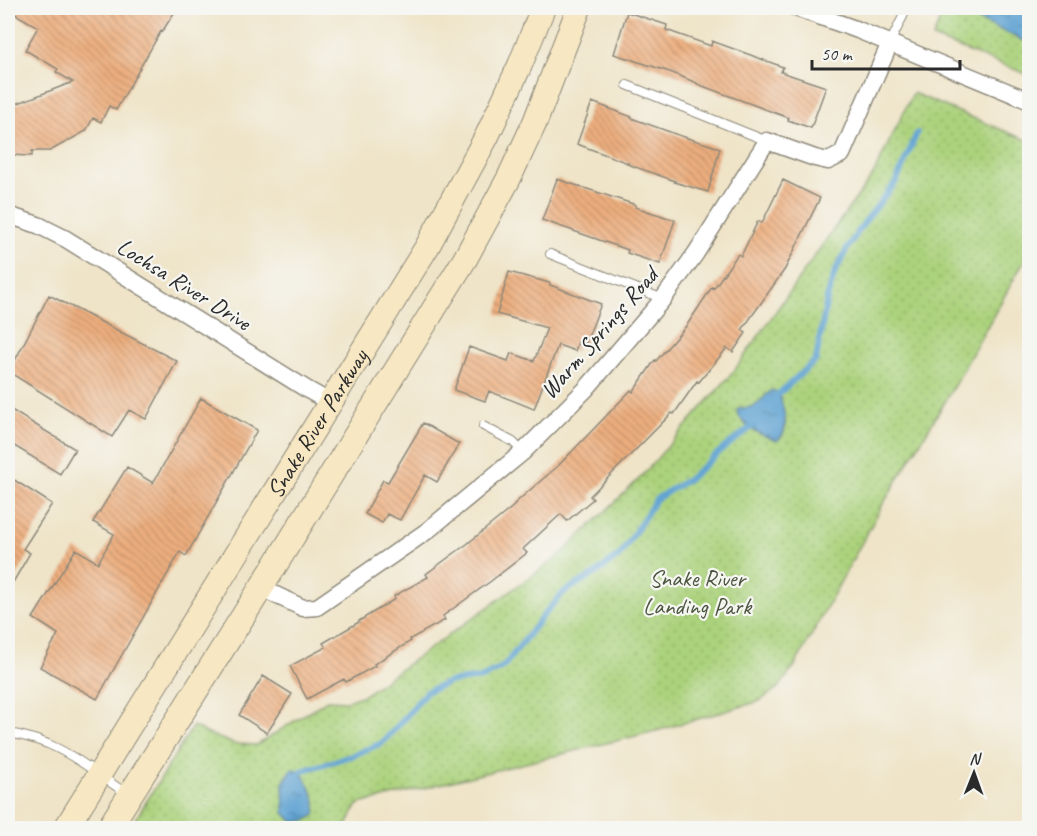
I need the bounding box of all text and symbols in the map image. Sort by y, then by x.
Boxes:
scale bar [812,33,960,71]
text: 50 m [821,43,854,65]
street label: Lochsa River Drive [112,231,258,338]
street label: Warm Springs Road [534,258,667,405]
street label: Snake River Parkway [260,342,376,504]
park label: Snake River Landing Park [643,563,753,621]
north arrow [944,743,1004,803]
text: N [969,749,982,769]

